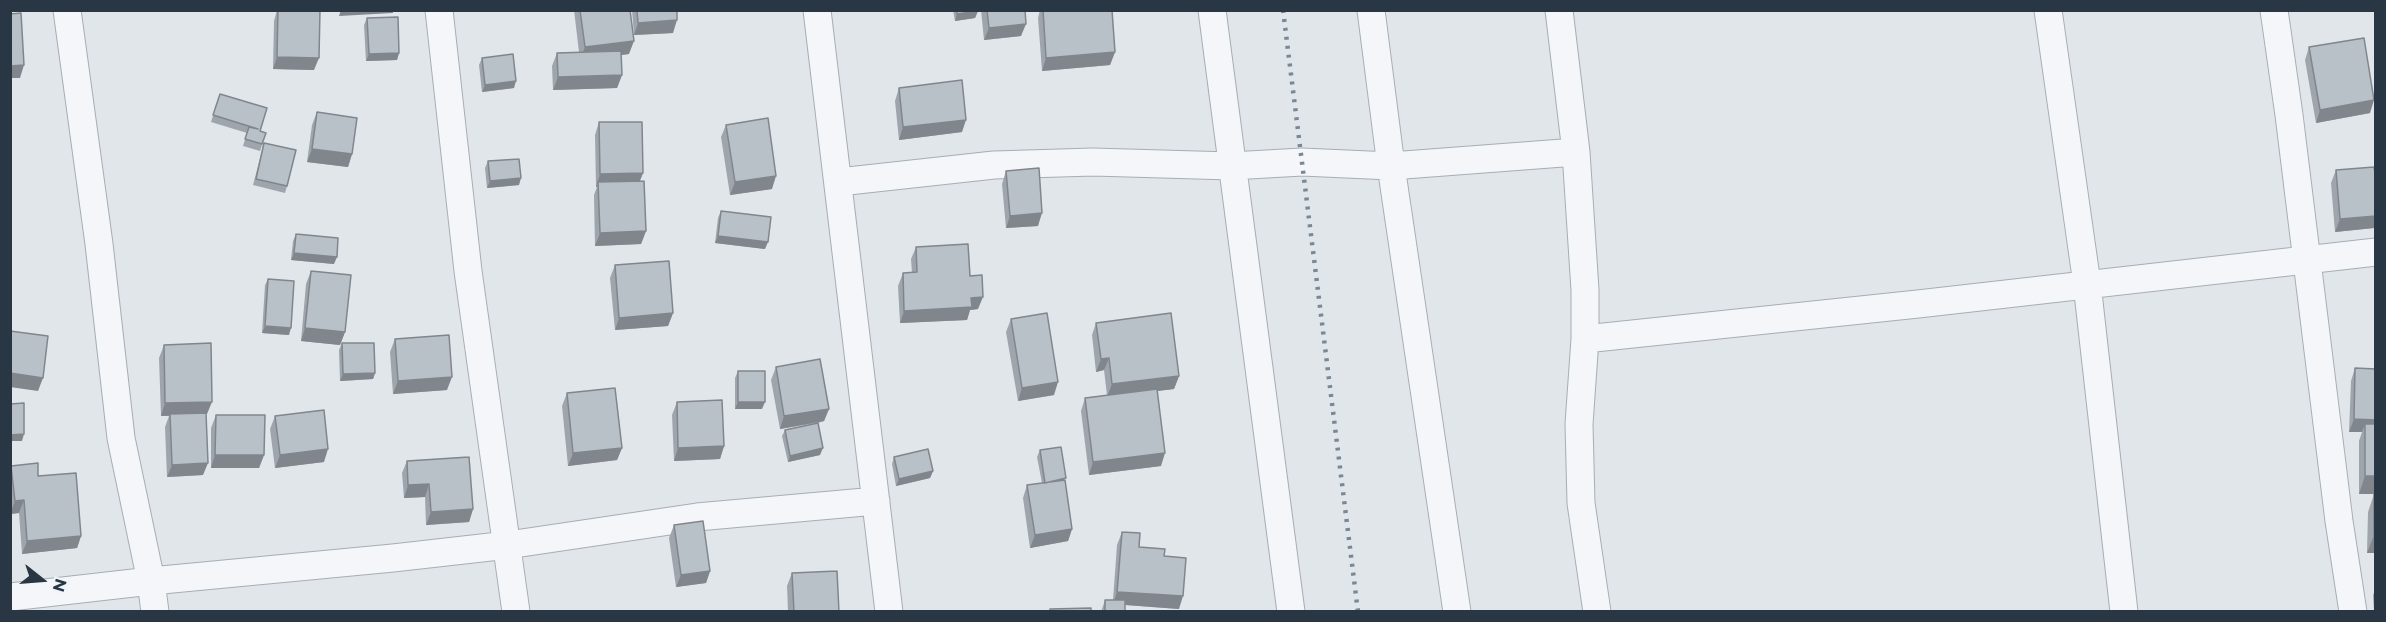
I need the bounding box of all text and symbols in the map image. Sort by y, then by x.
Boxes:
north arrow [12,550,72,610]
text: N [49,576,71,594]

